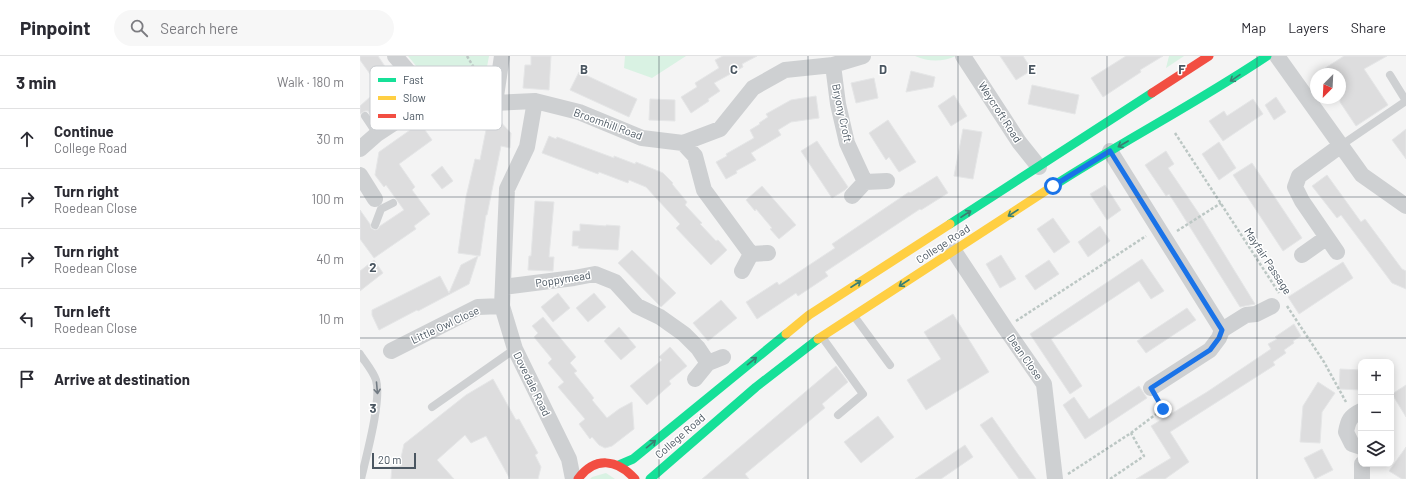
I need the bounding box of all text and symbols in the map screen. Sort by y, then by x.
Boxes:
search box [114,10,394,46]
text: Pinpoint [20,16,90,39]
icon: search [128,17,150,39]
text: Search here [160,19,238,37]
text: Map [1241,19,1266,36]
text: Layers [1288,19,1329,36]
text: Share [1351,19,1386,36]
text: B [580,61,588,77]
text: C [730,61,738,77]
text: D [879,61,887,77]
text: E [1028,61,1036,77]
text: F [1178,61,1186,77]
legend [370,66,502,130]
north arrow [1310,68,1346,104]
text: 3 min [16,72,56,92]
text: Fast [403,73,424,86]
text: Walk · 180 m [277,74,344,90]
one-way arrow [1229,74,1241,82]
street label: Weycroft Road [976,79,1025,145]
street label: Bryony Croft [830,82,855,143]
text: Slow [403,91,426,104]
street label: Broomhill Road [572,105,644,142]
text: Jam [403,109,424,122]
text: Continue [54,122,114,140]
icon: ahead [16,128,38,150]
text: 30 m [317,131,344,147]
text: College Road [54,140,127,156]
one-way arrow [1117,140,1129,148]
route start [1044,177,1062,195]
text: Turn right [54,182,119,200]
icon: right [16,188,38,210]
text: 100 m [311,191,344,207]
text: Roedean Close [54,200,137,216]
one-way arrow [1007,209,1019,217]
one-way arrow [960,210,971,218]
street label: College Road [913,221,972,266]
street label: Mayfair Passage [1242,225,1295,297]
text: Turn right [54,242,119,260]
icon: right [16,248,38,270]
text: 40 m [316,251,344,267]
text: 2 [369,259,377,275]
text: Roedean Close [54,260,137,276]
street label: Poppymead [534,268,592,289]
one-way arrow [850,280,861,288]
one-way arrow [898,280,910,288]
text: Turn left [54,302,110,320]
street label: Little Owl Close [409,303,481,346]
icon: left [16,308,38,330]
text: 10 m [319,311,344,327]
text: Roedean Close [54,320,137,336]
street label: Dean Close [1005,331,1046,382]
street label: Dovedale Road [511,349,554,418]
one-way arrow [746,357,757,366]
map controls [1358,359,1394,467]
button: + [1358,359,1394,395]
icon: arrive [16,368,38,390]
text: Arrive at destination [54,370,190,388]
one-way arrow [373,381,380,394]
button: − [1358,395,1394,431]
text: 3 [369,400,377,416]
route end [1154,400,1172,418]
street label: College Road [652,410,707,461]
button: layers [1358,431,1394,467]
one-way arrow [646,439,656,448]
scale bar [372,451,416,470]
text: 20 m [378,453,401,466]

